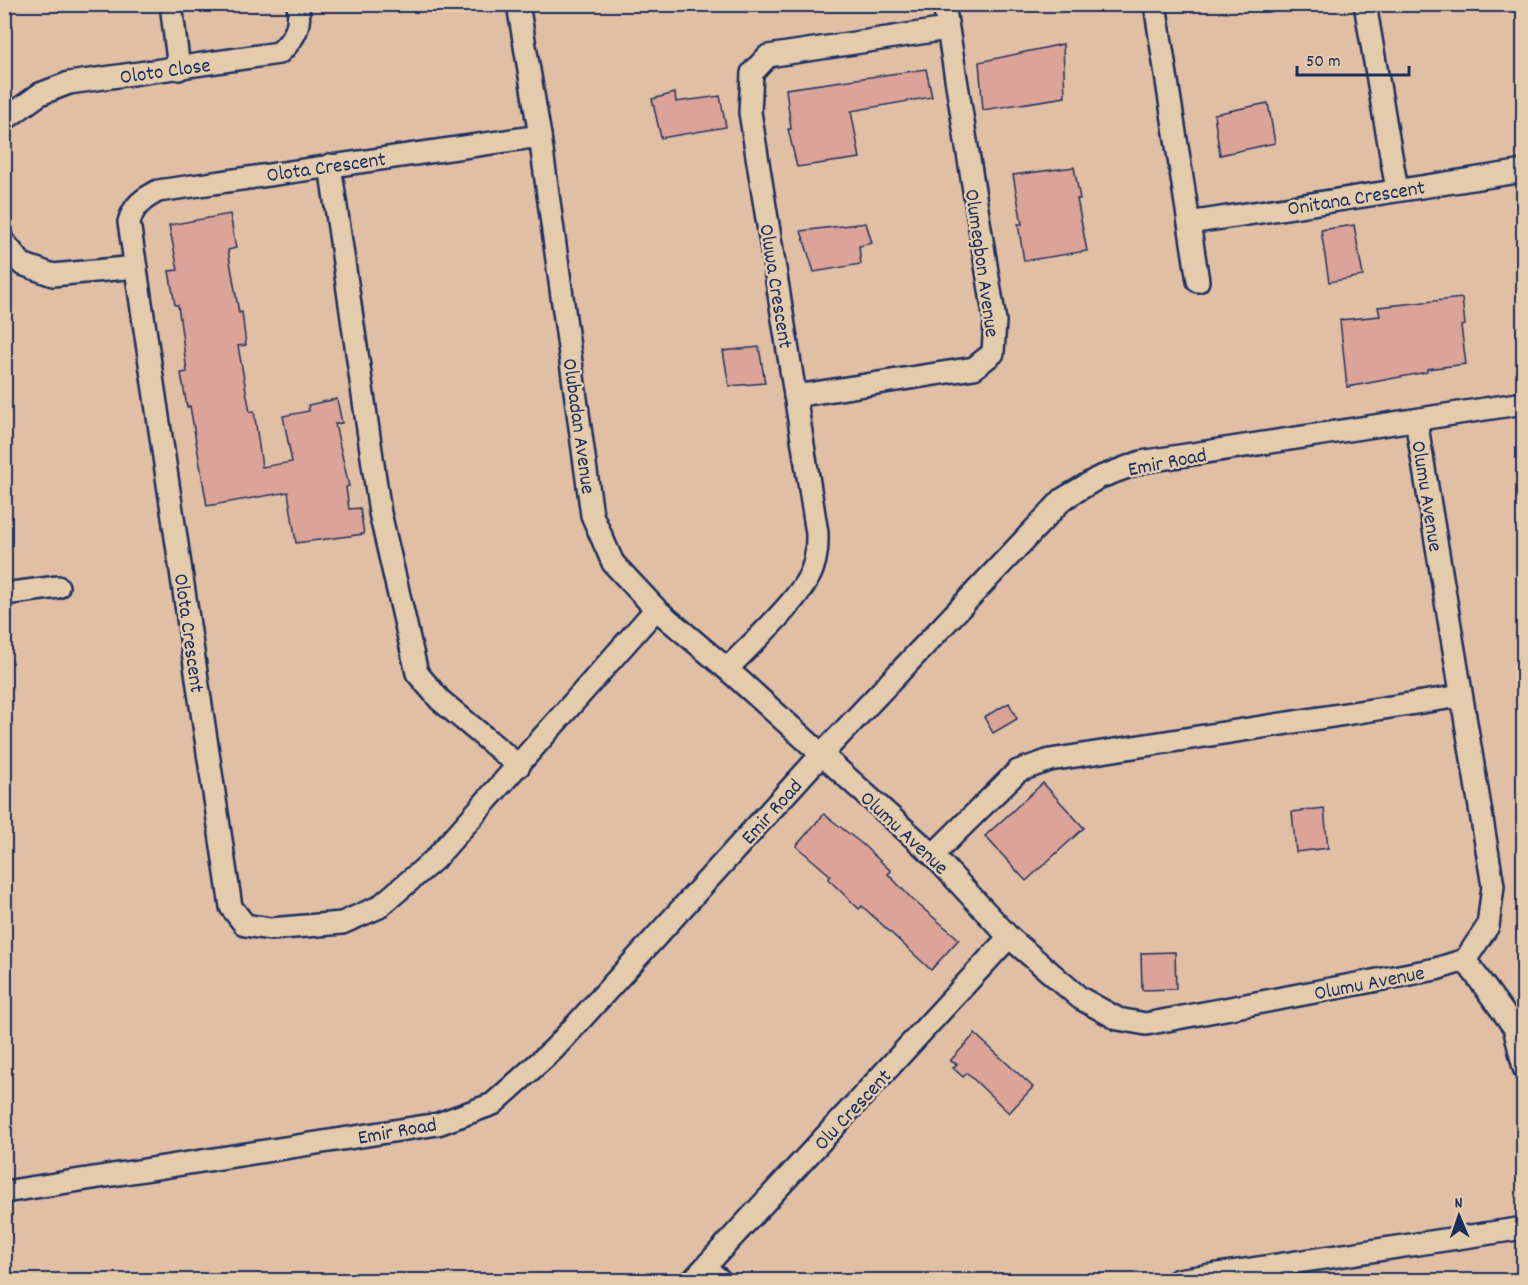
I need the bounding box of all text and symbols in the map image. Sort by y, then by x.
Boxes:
scale bar [1297,39,1410,77]
text: 50 m [1306,50,1341,75]
street label: Oloto Close [118,52,213,94]
street label: Olota Crescent [265,146,388,192]
street label: Onitana Crescent [1286,174,1428,226]
street label: Olumegbon Avenue [955,187,1005,339]
street label: Oluwa Crescent [749,222,799,351]
street label: Olubadan Avenue [553,357,601,496]
street label: Olumu Avenue [1401,439,1449,554]
street label: Emir Road [1126,442,1210,486]
street label: Olota Crescent [164,572,210,695]
street label: Emir Road [735,773,811,853]
street label: Olumu Avenue [852,785,954,883]
street label: Olumu Avenue [1312,960,1427,1010]
street label: Olu Crescent [808,1063,900,1159]
street label: Emir Road [356,1111,439,1155]
north arrow [1429,1186,1489,1246]
text: N [1454,1192,1463,1215]

